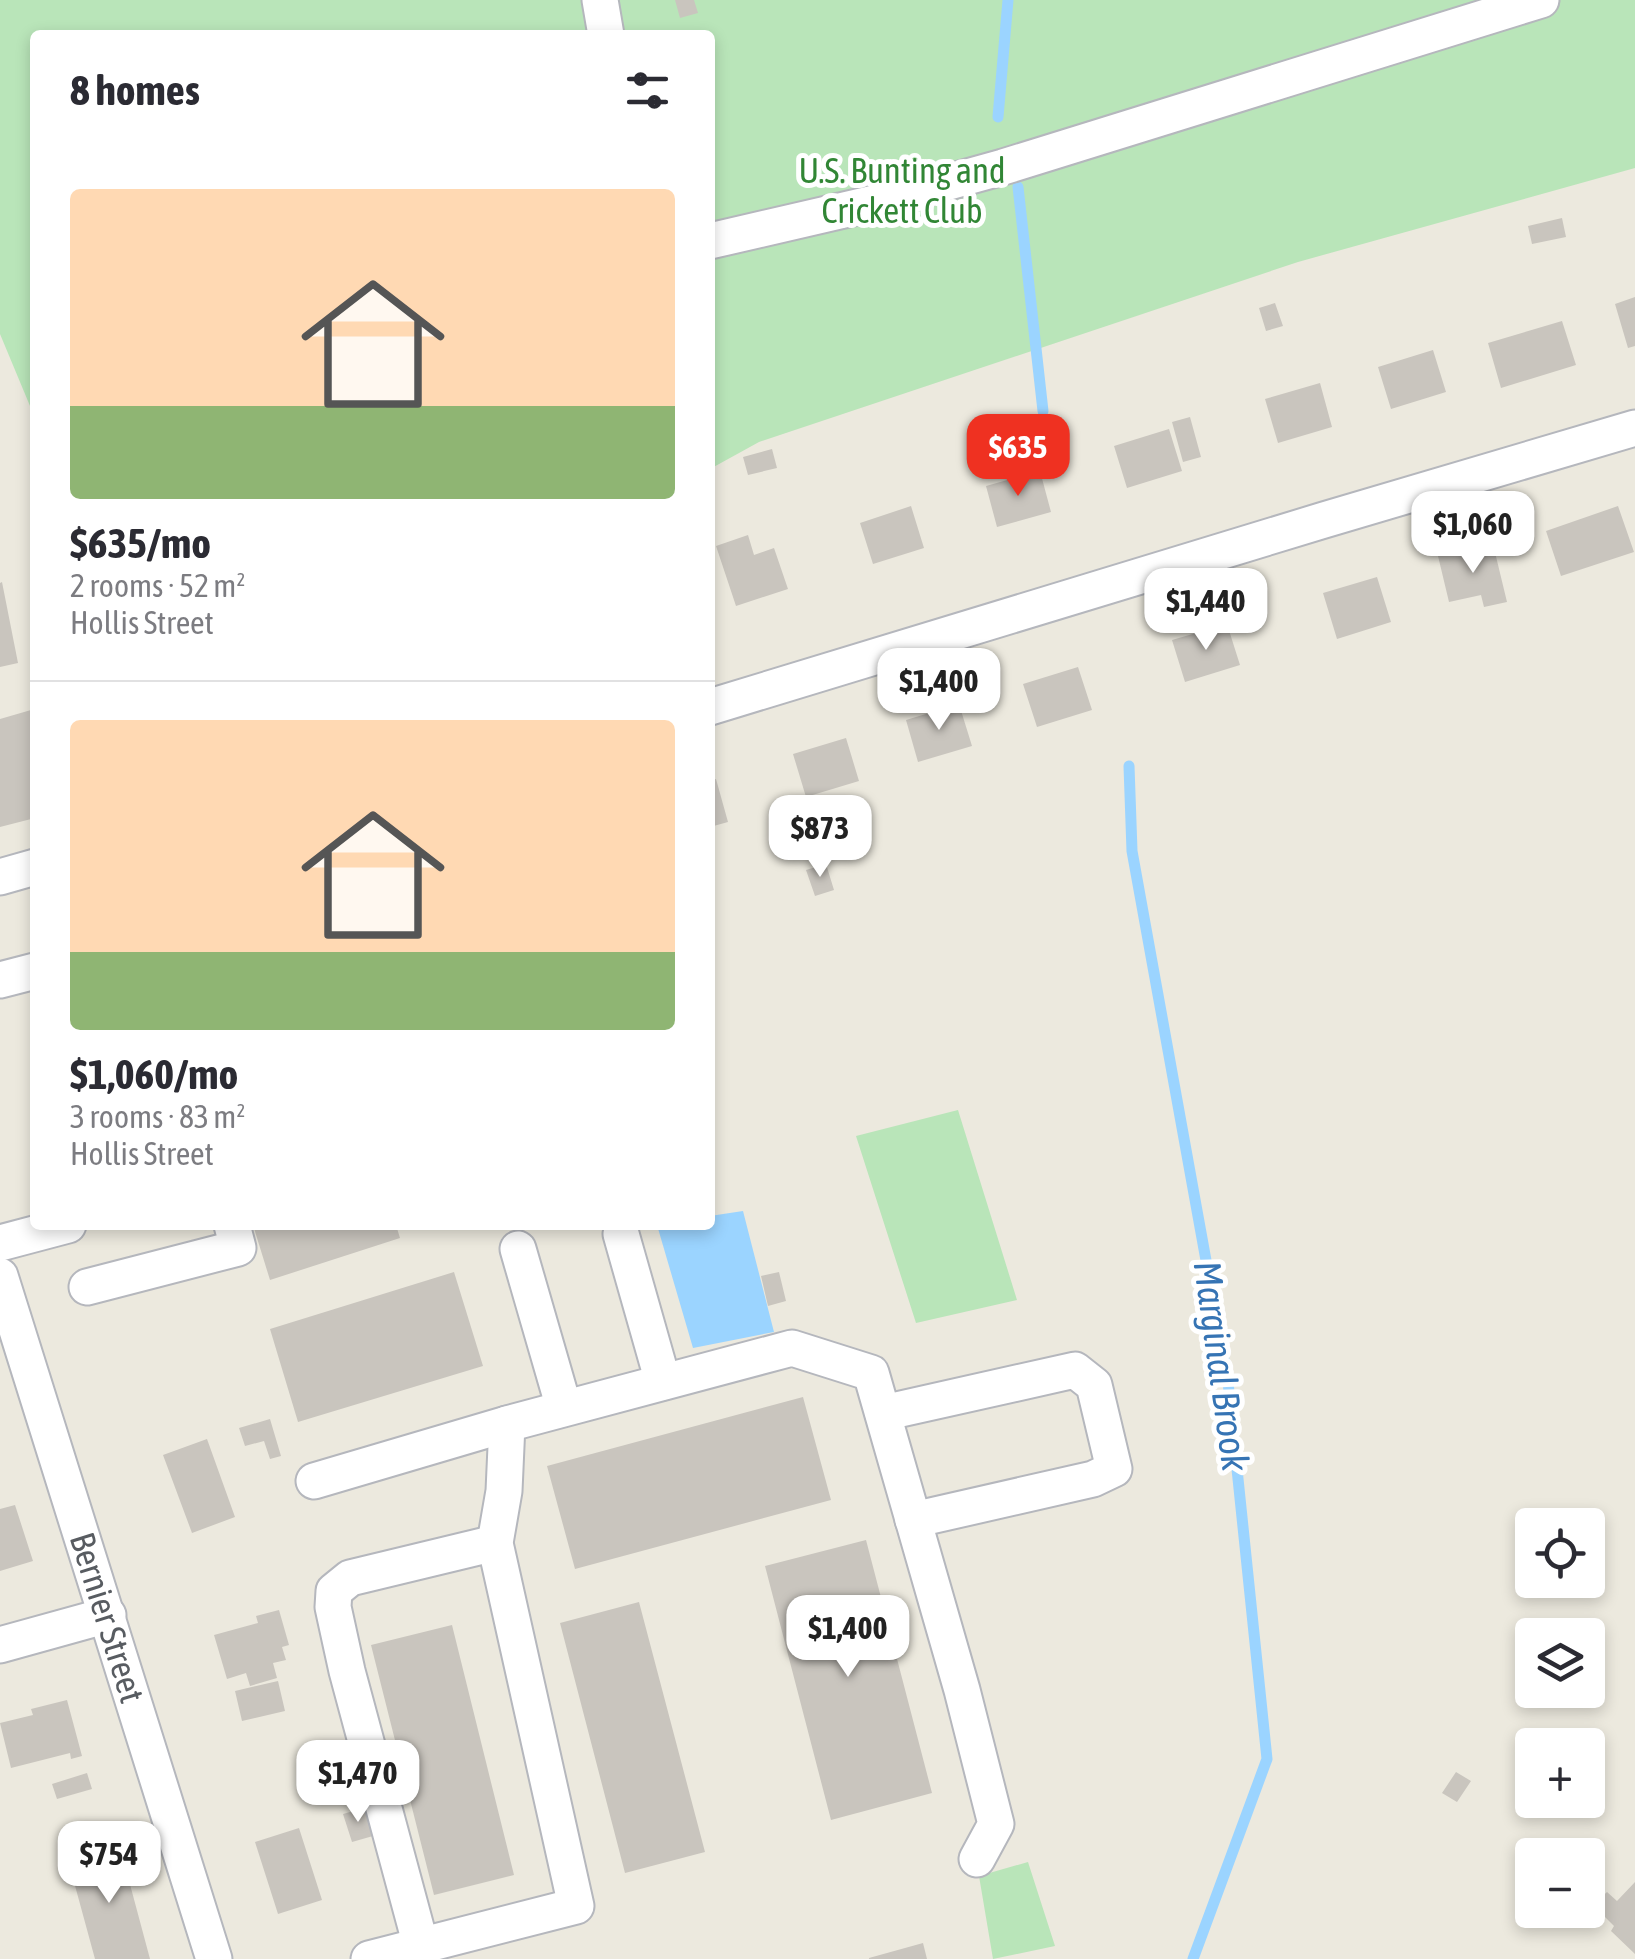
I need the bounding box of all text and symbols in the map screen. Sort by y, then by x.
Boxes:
icon: filters [620,63,675,118]
text: 8 homes [70,66,200,114]
park label: U.S. Bunting and Crickett Club [798,150,1006,230]
icon: home [283,254,463,434]
pin: $635 [959,414,1077,499]
text: $635 [989,428,1047,465]
pin: $1,060 [1392,491,1554,576]
text: $1,060 [1433,505,1513,542]
text: $635/mo [70,519,211,567]
text: 2 rooms · 52 m² [70,567,245,604]
pin: $1,440 [1125,568,1287,653]
text: $1,440 [1166,582,1246,619]
text: Hollis Street [70,604,214,641]
pin: $1,400 [858,648,1020,733]
text: $1,400 [899,662,979,699]
icon: home [283,785,463,965]
pin: $873 [761,795,879,880]
text: $873 [791,809,849,846]
text: $1,060/mo [70,1050,238,1098]
text: 3 rooms · 83 m² [70,1098,245,1135]
text: Hollis Street [70,1135,214,1172]
water label: Marginal Brook [1185,1258,1258,1475]
map controls [1515,1508,1605,1928]
button: locate [1515,1508,1605,1598]
street label: Bernier Street [63,1528,153,1707]
pin: $1,400 [767,1595,929,1680]
text: $1,400 [808,1609,888,1646]
button: layers [1515,1618,1605,1708]
button: + [1515,1728,1605,1818]
pin: $1,470 [277,1740,439,1825]
text: $1,470 [318,1754,398,1791]
pin: $754 [50,1821,168,1906]
text: $754 [80,1835,138,1872]
button: − [1515,1838,1605,1928]

